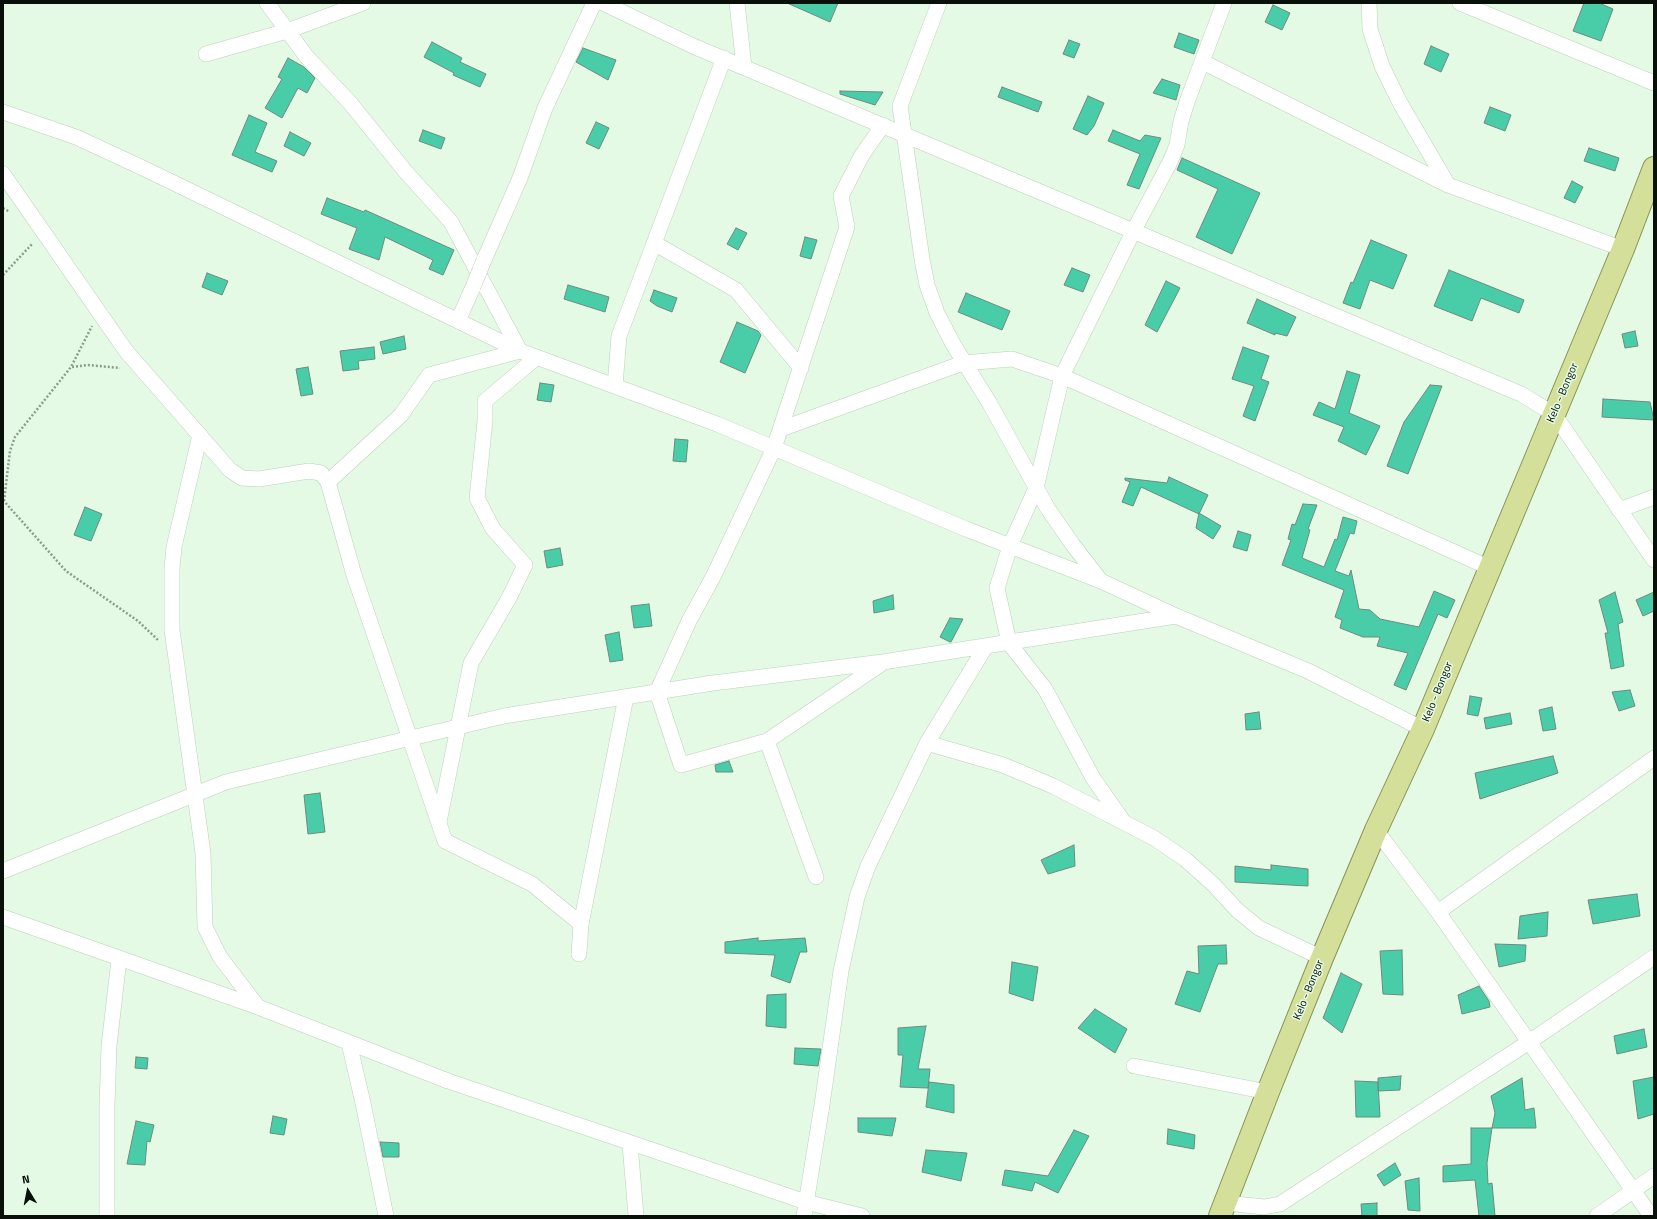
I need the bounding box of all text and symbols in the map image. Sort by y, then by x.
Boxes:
street label: Kelo - Bongor [1545,361,1581,425]
street label: Kelo - Bongor [1420,660,1456,724]
street label: Kelo - Bongor [1291,958,1327,1022]
north arrow [8,1171,48,1211]
text: N [21,1171,31,1188]

